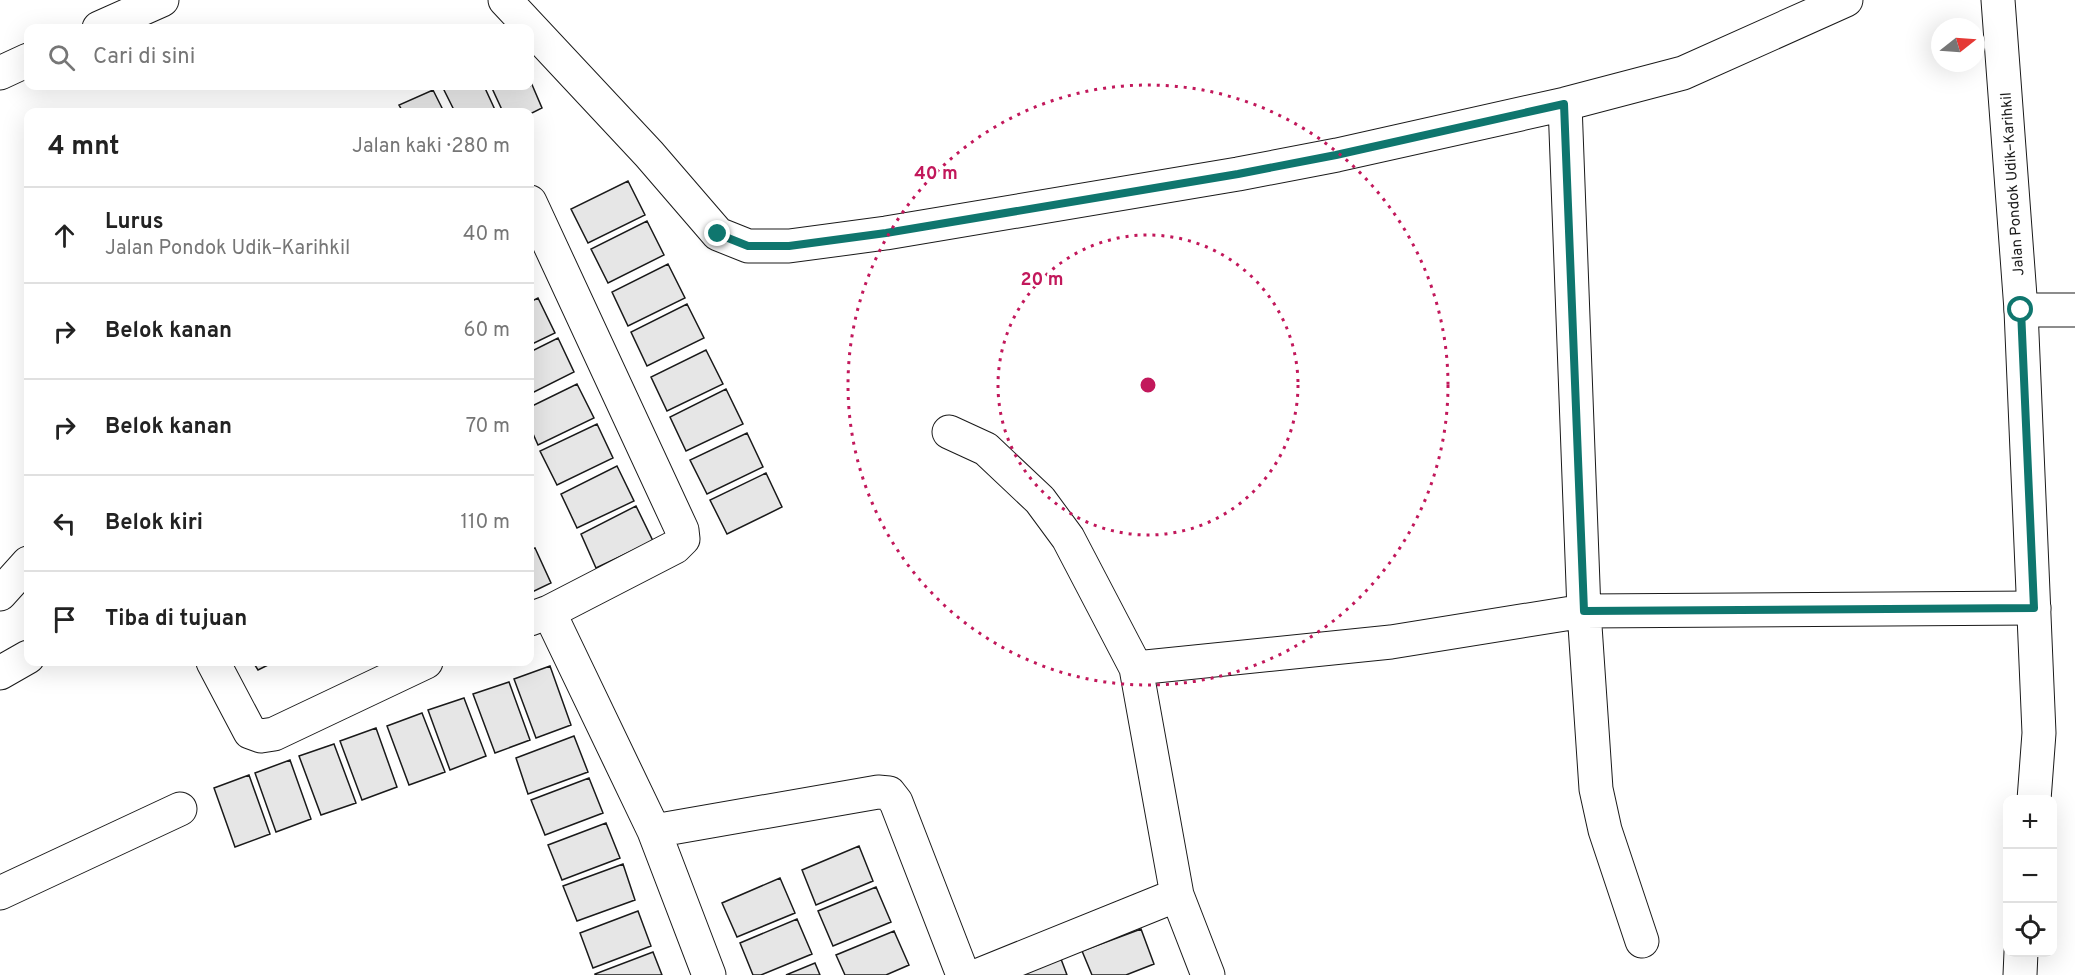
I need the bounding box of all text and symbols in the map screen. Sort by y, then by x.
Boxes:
north arrow [1931,18,1985,72]
search box [24,24,534,90]
icon: search [45,41,78,74]
text: Cari di sini [93,44,195,71]
street label: Jalan Pondok Udik–Karihkil [1998,91,2029,276]
text: 4 mnt [48,131,119,164]
text: Jalan kaki · 280 m [352,134,510,160]
text: 40 m [914,163,958,186]
text: Lurus [105,209,164,236]
icon: ahead [48,219,81,252]
route end [704,220,730,246]
text: 40 m [463,222,510,248]
text: Jalan Pondok Udik–Karihkil [105,236,350,262]
text: 20 m [1020,269,1064,292]
route start [2007,296,2033,322]
icon: right [48,315,81,348]
text: Belok kanan [105,318,232,345]
text: 60 m [464,318,510,344]
centre of rings [1138,375,1158,395]
icon: right [48,411,81,444]
text: Belok kanan [105,414,232,441]
text: 70 m [466,414,510,440]
icon: left [48,507,81,540]
text: Belok kiri [105,510,203,537]
text: 110 m [461,510,510,536]
icon: arrive [48,603,81,636]
text: Tiba di tujuan [105,606,247,633]
map controls [2003,795,2057,957]
button: + [2003,795,2057,849]
button: − [2003,849,2057,903]
button: locate [2003,903,2057,957]

